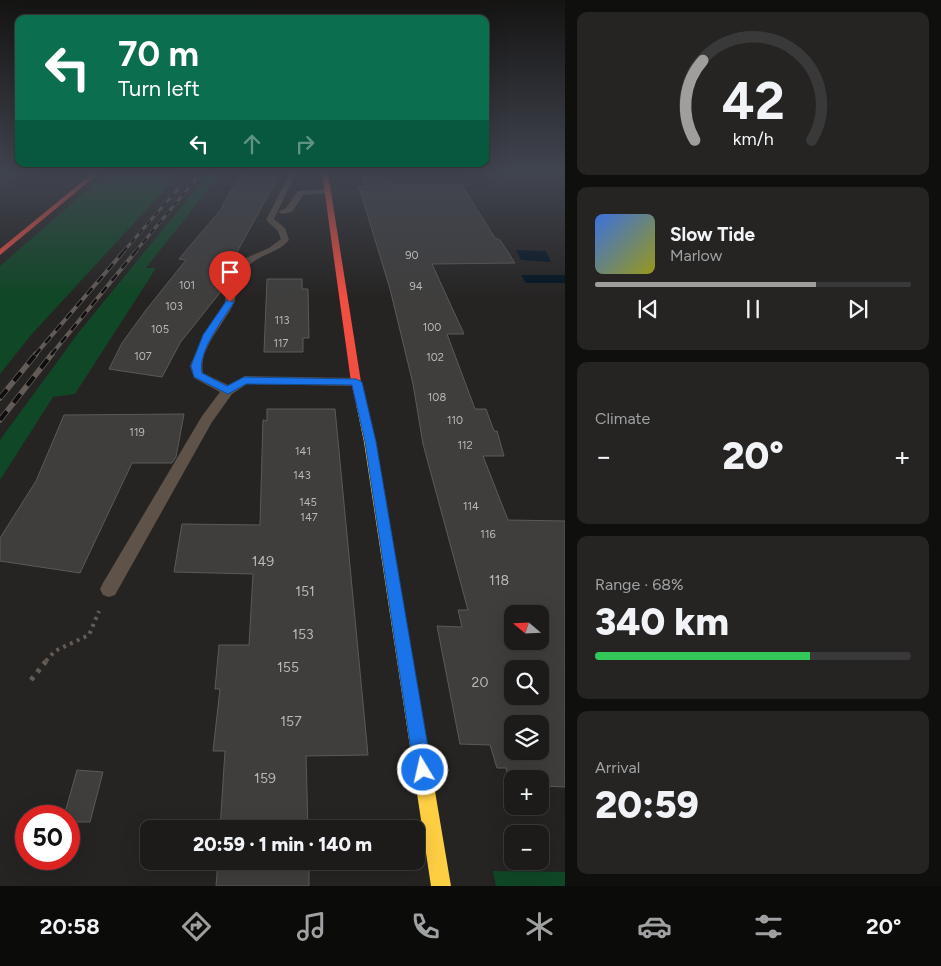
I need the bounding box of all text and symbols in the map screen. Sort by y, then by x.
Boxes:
text: 70 m [118,33,199,75]
icon: left [35,35,100,100]
text: 42 [721,70,785,132]
text: Turn left [118,75,200,102]
text: km/h [733,128,773,149]
icon: left [185,130,213,158]
icon: ahead [238,130,266,158]
icon: right [291,130,319,158]
text: Slow Tide [670,223,755,246]
text: Marlow [670,246,722,265]
house number: 90 [405,249,419,262]
pin [209,251,251,302]
icon: arrive [216,258,244,286]
house number: 101 [179,279,195,292]
house number: 94 [409,280,423,293]
icon: previous [634,295,662,323]
icon: pause [739,295,767,323]
icon: next [844,295,872,323]
house number: 103 [165,300,183,313]
house number: 113 [274,314,290,327]
house number: 100 [423,321,441,334]
house number: 105 [151,323,169,336]
house number: 117 [274,337,289,350]
house number: 107 [134,350,152,363]
house number: 102 [426,351,444,364]
house number: 108 [428,391,446,404]
text: Climate [595,409,650,428]
house number: 110 [447,414,463,427]
house number: 119 [129,426,145,439]
text: 20° [722,433,784,479]
house number: 112 [457,439,473,452]
text: − [595,439,612,473]
text: + [894,439,911,473]
house number: 141 [295,445,311,458]
house number: 143 [293,469,311,482]
house number: 145 [299,496,317,509]
house number: 114 [463,500,479,513]
house number: 147 [300,511,318,524]
house number: 116 [480,528,496,541]
house number: 149 [252,553,274,570]
house number: 118 [489,572,509,589]
text: Range · 68% [595,575,684,594]
house number: 151 [295,583,315,600]
text: 340 km [595,599,729,645]
north arrow [504,605,549,650]
map controls [504,605,549,870]
house number: 153 [292,626,314,643]
house number: 155 [277,659,299,676]
button: search [504,660,549,705]
house number: 20 [472,674,488,691]
house number: 157 [280,713,302,730]
button: layers [504,715,549,760]
position arrow [396,743,448,795]
text: Arrival [595,758,640,777]
house number: 159 [254,770,276,787]
button: + [504,770,549,815]
text: 20:59 [595,782,699,828]
speed limit sign: 50 [15,805,80,870]
button: − [504,825,549,870]
text: 20:59 · 1 min · 140 m [193,833,372,856]
icon: directions [179,909,214,944]
icon: music [294,909,329,944]
icon: phone [408,909,443,944]
icon: climate [522,909,557,944]
icon: car [637,909,672,944]
icon: filters [751,909,786,944]
text: 20:58 [40,913,100,940]
text: 20° [866,913,901,940]

